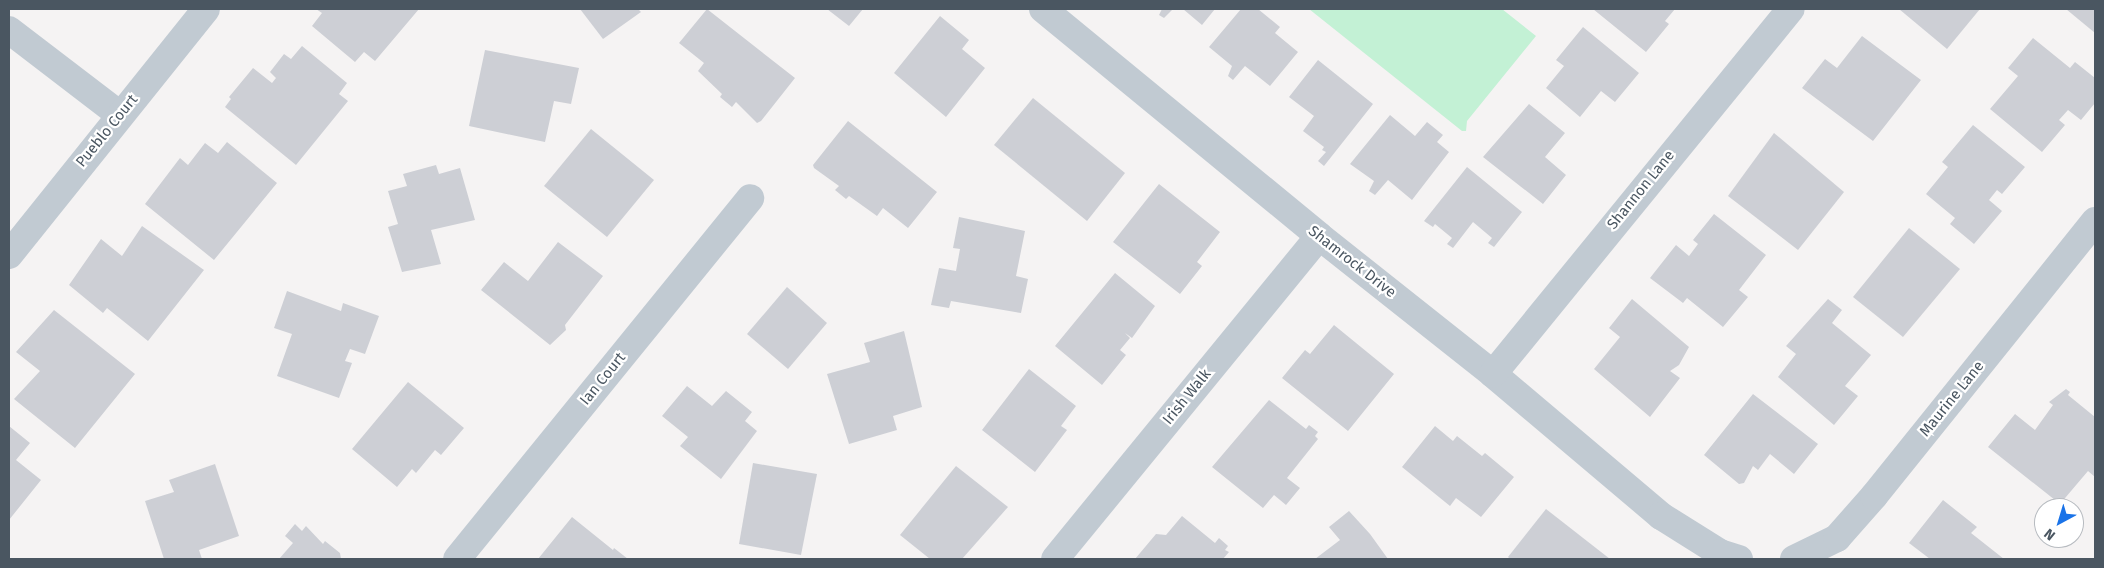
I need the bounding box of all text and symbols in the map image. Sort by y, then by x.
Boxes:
street label: Pueblo Court [72,91,142,171]
street label: Shannon Lane [1604,147,1678,233]
street label: Shamrock Drive [1305,222,1399,302]
street label: Ian Court [576,349,630,409]
street label: Maurine Lane [1916,358,1988,440]
street label: Irish Walk [1159,366,1215,428]
north arrow [2034,498,2084,548]
text: N [2041,525,2059,544]

